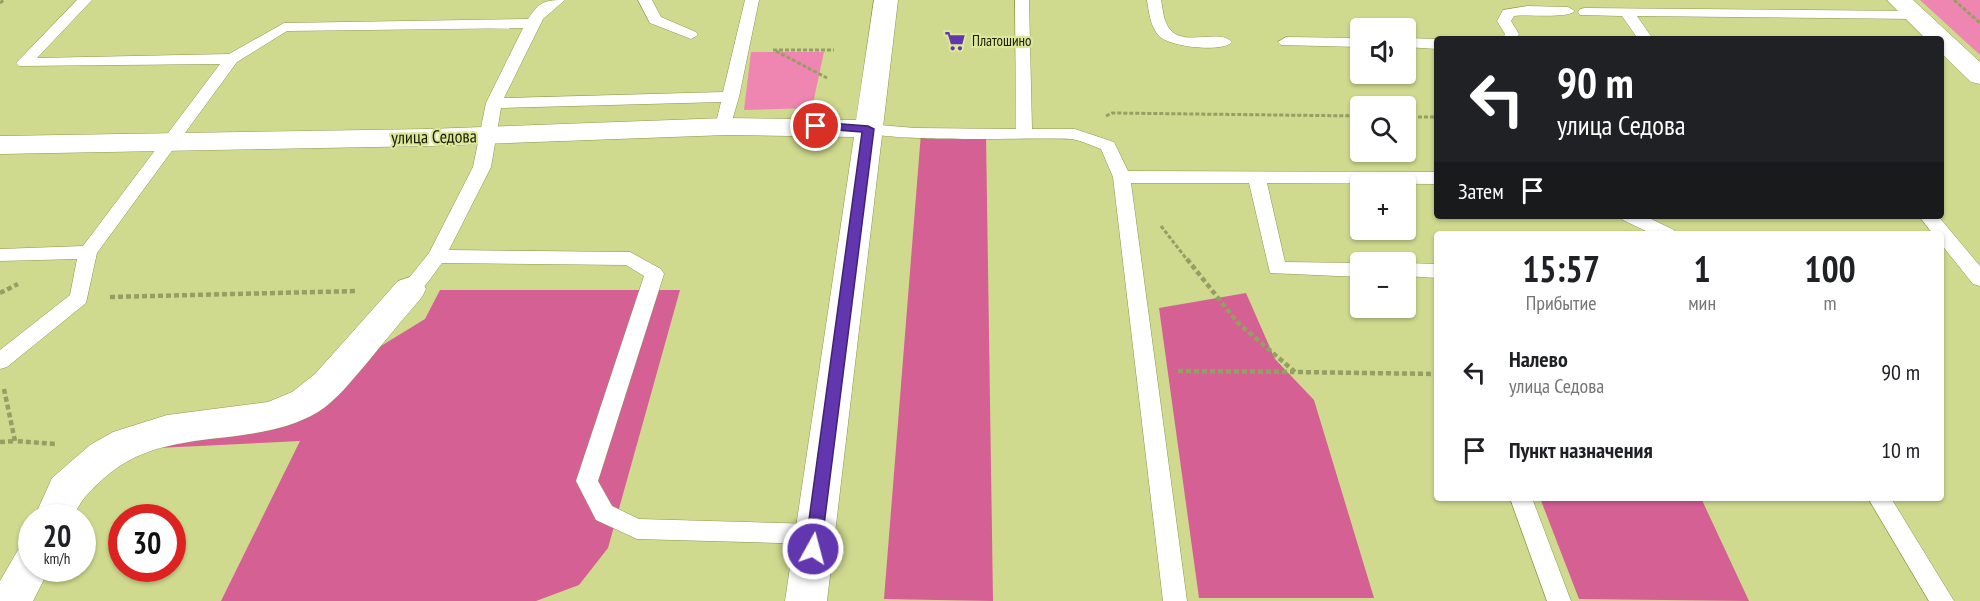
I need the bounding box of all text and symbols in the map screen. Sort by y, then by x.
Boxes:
map controls [1350,18,1416,318]
button: sound [1350,18,1416,84]
supermarket icon: Платошино [943,29,967,53]
place label: Платошино [972,31,1032,50]
text: 90 m [1557,55,1634,110]
icon: left [1458,60,1536,138]
button: search [1350,96,1416,162]
pin [790,100,841,151]
text: улица Седова [1557,108,1686,142]
icon: arrive [799,109,832,142]
street label: улица Седова [391,124,477,149]
button: + [1350,174,1416,240]
icon: arrive [1516,174,1549,207]
text: Затем [1458,177,1504,205]
text: 15:57 [1522,245,1600,292]
text: 1 [1694,245,1711,292]
text: 100 [1804,245,1856,292]
button: − [1350,252,1416,318]
text: Прибытие [1526,290,1597,316]
text: мин [1688,290,1716,316]
text: m [1824,290,1837,316]
text: Налево [1509,345,1568,373]
icon: left [1458,356,1491,389]
text: 90 m [1881,358,1920,386]
text: улица Седова [1509,373,1604,399]
icon: arrive [1458,434,1491,467]
text: Пункт назначения [1509,436,1653,464]
text: 10 m [1881,436,1920,464]
speed limit sign: 30 [108,504,186,582]
text: 20 [43,516,71,555]
position arrow [781,517,845,581]
text: km/h [44,549,70,568]

